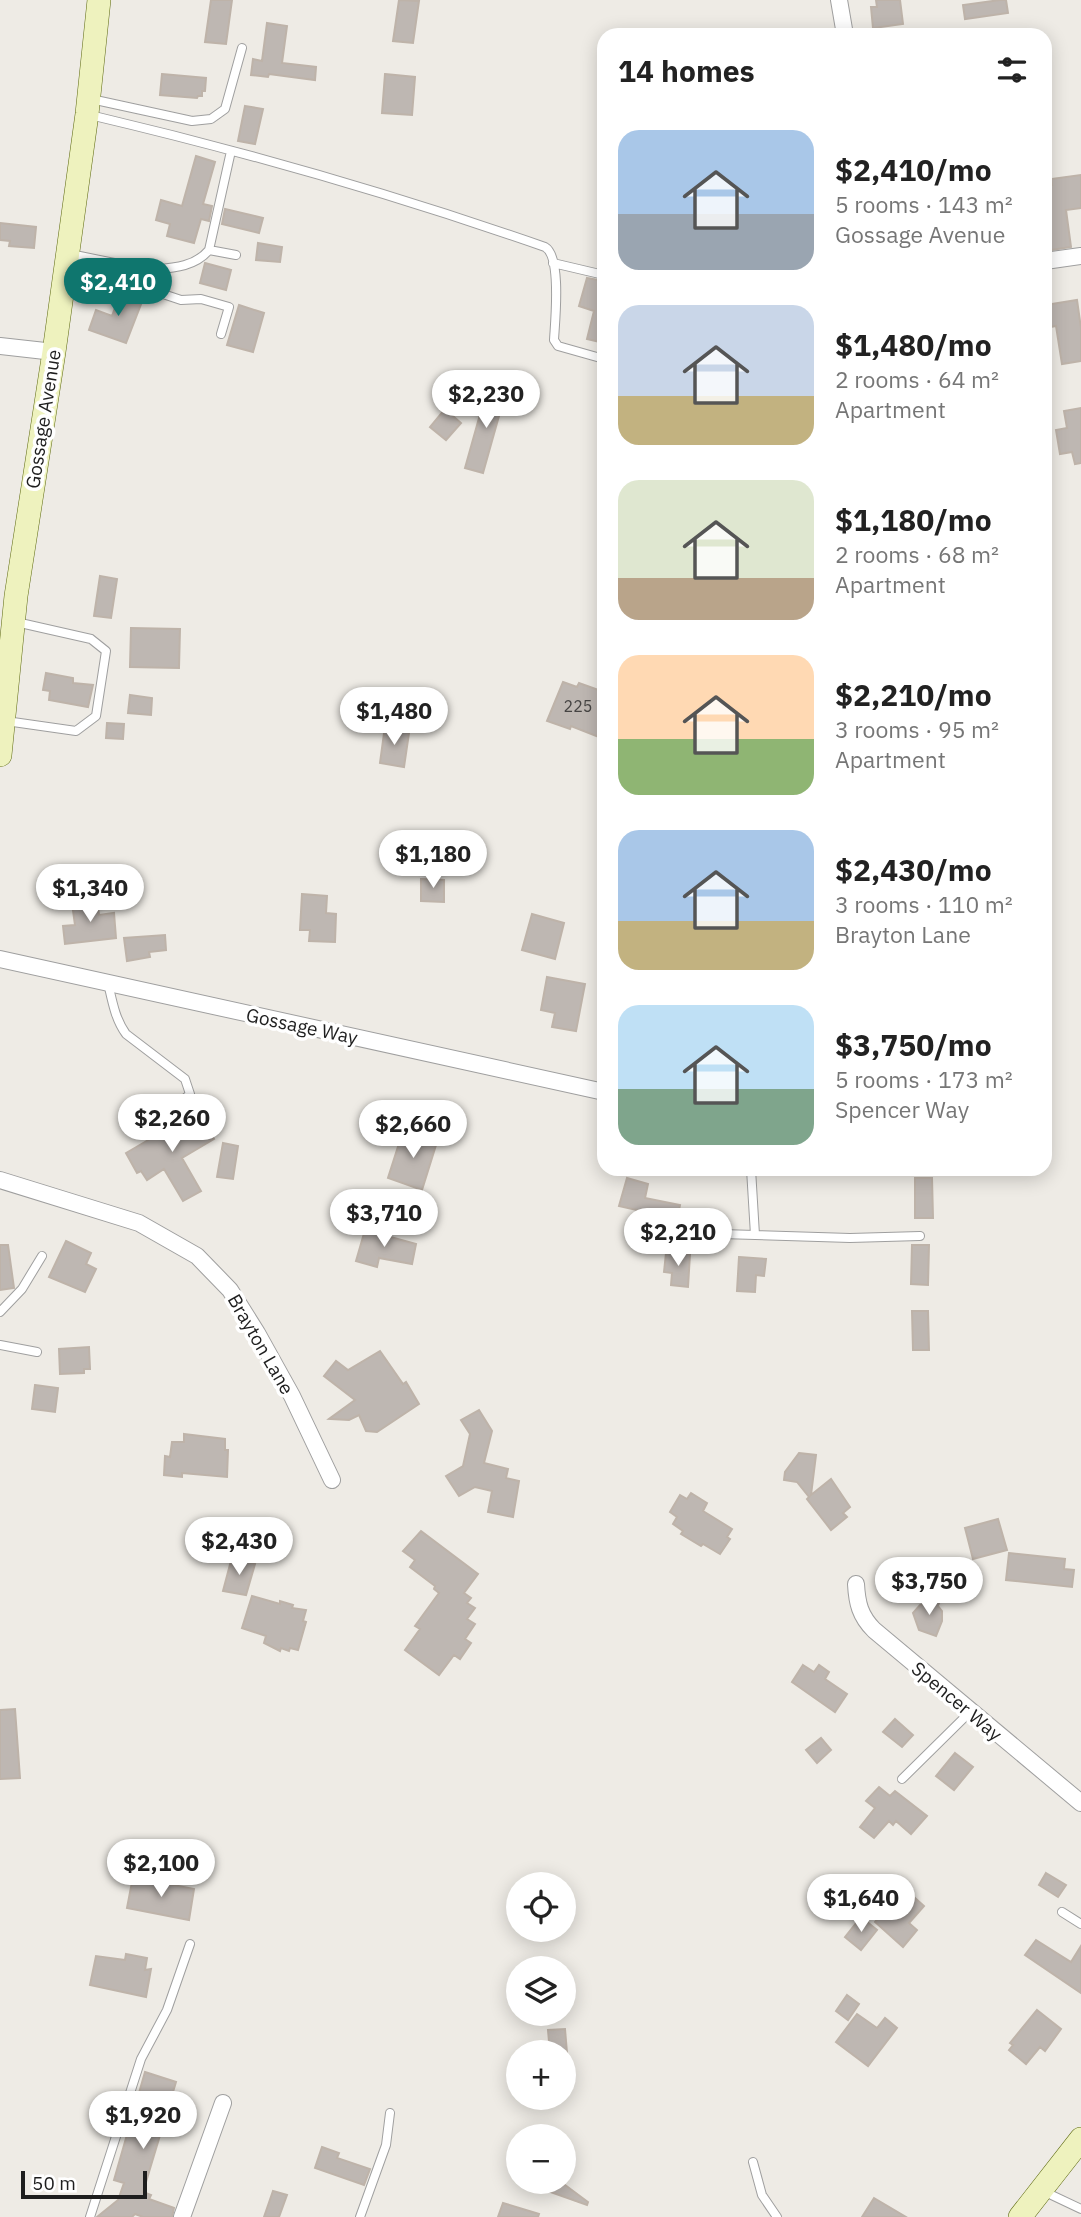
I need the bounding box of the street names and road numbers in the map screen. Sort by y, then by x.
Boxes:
street label: Gossage Avenue [20,348,66,490]
street label: Gossage Way [244,1002,361,1050]
street label: Brayton Lane [223,1289,299,1399]
street label: Spencer Way [907,1656,1008,1746]

